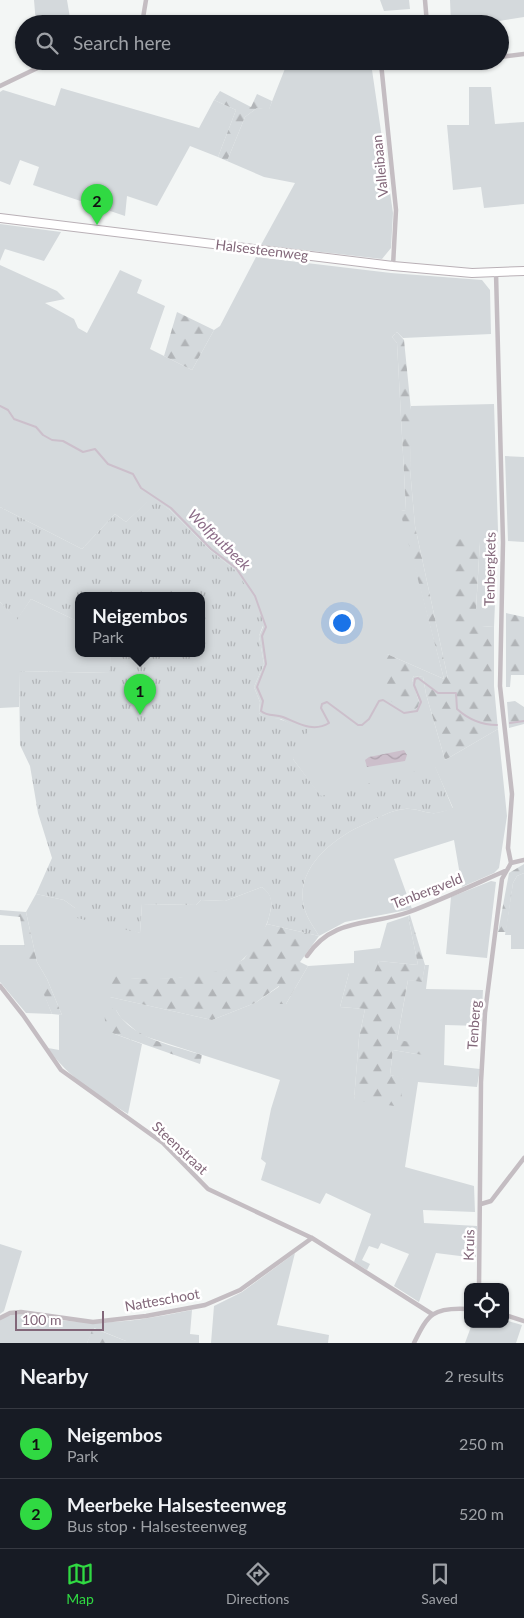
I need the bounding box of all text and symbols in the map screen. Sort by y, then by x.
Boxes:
search box [15,15,509,70]
icon: search [33,29,61,57]
text: Search here [73,31,171,54]
street label: Valleibaan [368,134,391,198]
pin: 2 [81,184,113,225]
street label: Halsesteenweg [215,235,309,264]
water label: Wolfputbeek [185,505,255,574]
street label: Tenbergkets [480,532,499,606]
popup [75,592,205,657]
text: Neigembos [92,604,188,627]
your location [329,610,355,636]
text: Park [92,627,124,646]
pin: 1 [124,674,156,715]
street label: Tenbergveld [389,869,465,912]
street label: Tenberg [463,1000,484,1050]
street label: Steenstraat [149,1118,212,1178]
street label: Kruis [459,1229,478,1261]
map controls [464,1283,509,1328]
button: locate [464,1283,509,1328]
street label: Natteschoot [123,1285,201,1314]
scale bar [15,1308,104,1331]
text: 100 m [22,1311,61,1328]
text: Nearby [20,1363,88,1388]
text: 2 results [444,1366,504,1385]
text: Neigembos [67,1423,162,1446]
text: 1 [31,1434,41,1453]
text: 250 m [459,1434,504,1453]
text: Park [67,1446,98,1465]
text: Meerbeke Halsesteenweg [67,1493,286,1516]
text: 2 [31,1504,41,1523]
text: 520 m [459,1504,504,1523]
text: Bus stop · Halsesteenweg [67,1516,247,1535]
tab: Map [66,1560,94,1607]
tab: Directions [226,1560,289,1607]
tab: Saved [421,1560,458,1607]

